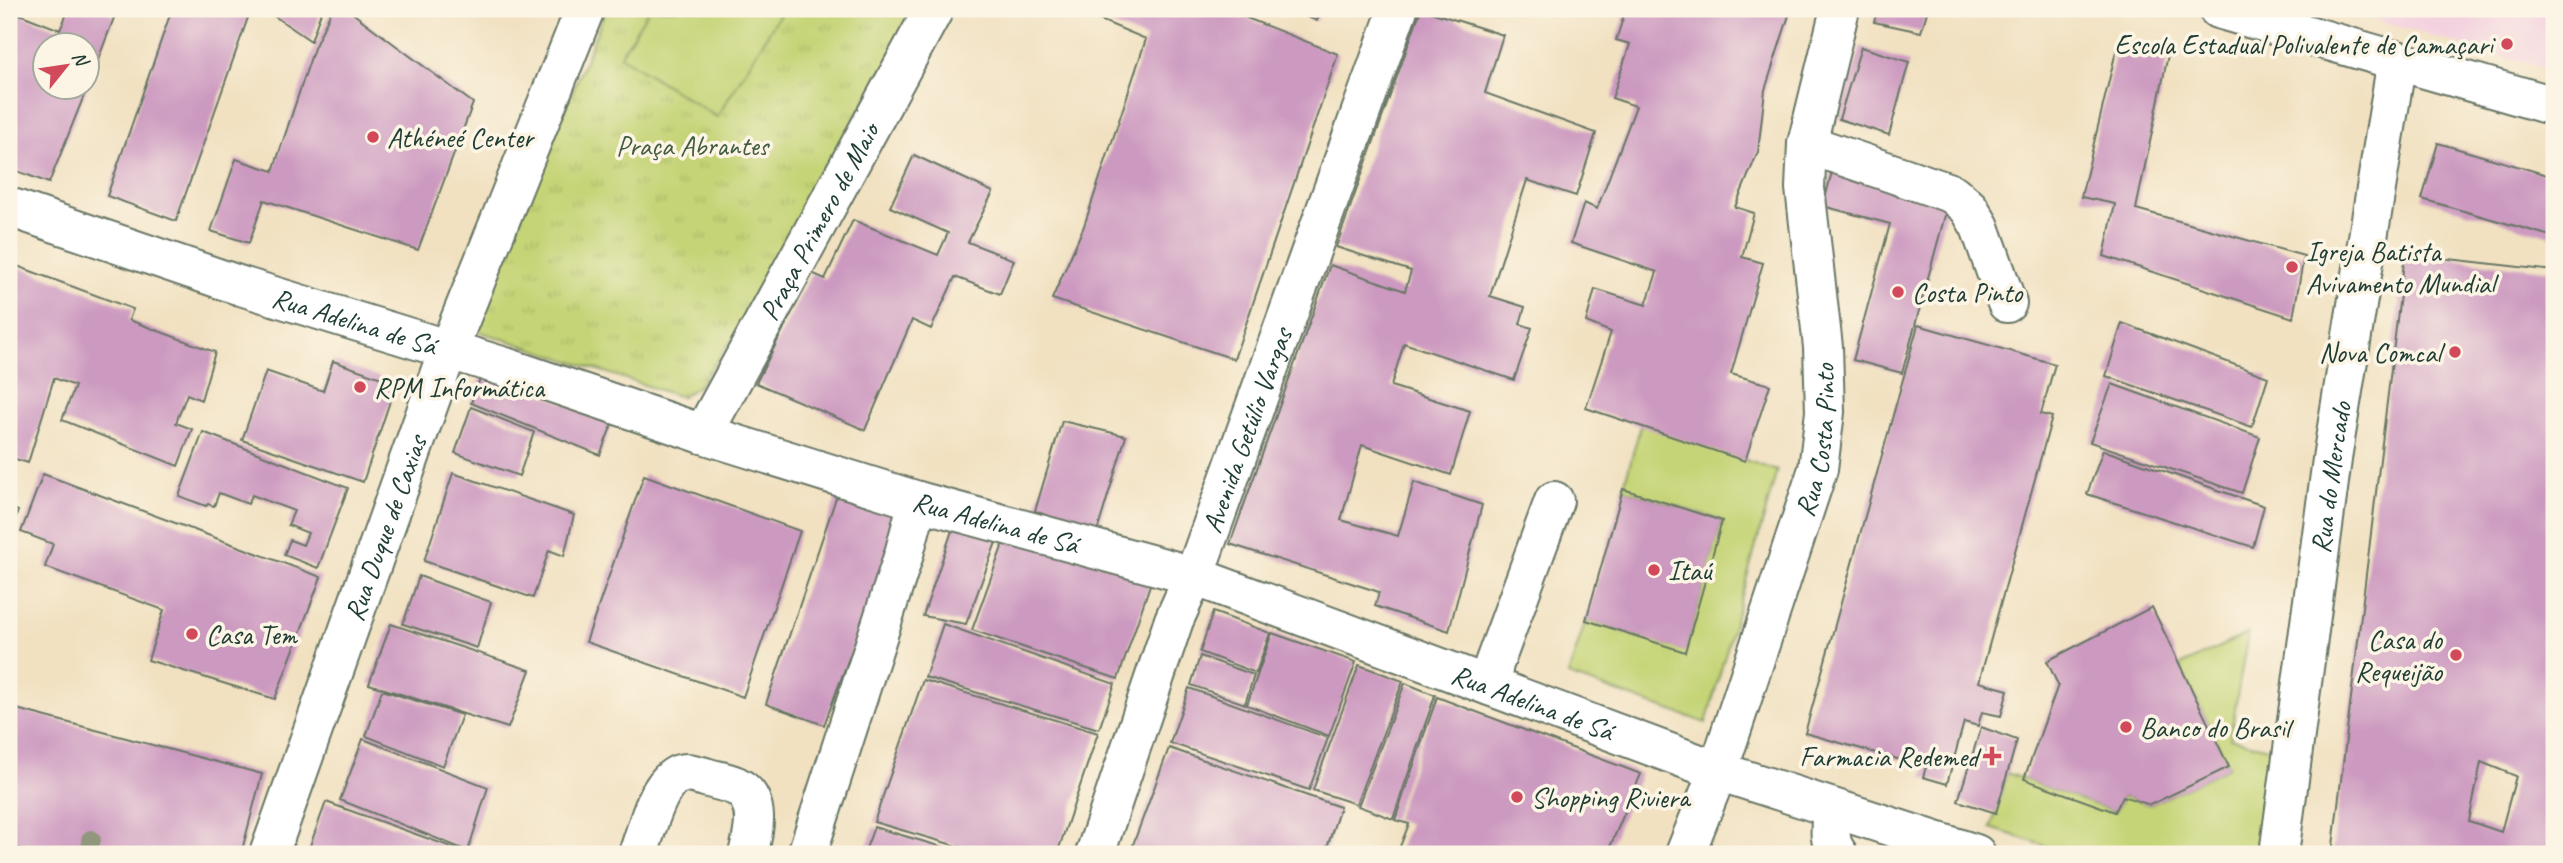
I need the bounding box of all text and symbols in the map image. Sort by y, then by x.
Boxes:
place label: Escola Estadual Polivalente de Camaçari [2114,27,2497,62]
north arrow [32,32,102,102]
marker: Escola Estadual Polivalente de Camaçari [2499,36,2515,52]
text: N [67,47,95,72]
street label: Praça Primero de Maio [751,114,888,326]
place label: Athéneé Center [387,120,535,155]
park label: Praça Abrantes [616,128,771,163]
marker: Athéneé Center [365,129,381,145]
place label: Igreja Batista Avivamento Mundial [2306,234,2500,301]
marker: Igreja Batista Avivamento Mundial [2284,259,2300,275]
place label: Costa Pinto [1912,275,2024,310]
street label: Rua Adelina de Sá [268,279,444,363]
marker: Costa Pinto [1890,284,1906,300]
street label: Avenida Getúlio Vargas [1194,321,1300,537]
place label: Nova Comcal [2319,335,2446,370]
marker: Nova Comcal [2447,344,2463,360]
street label: Rua Costa Pinto [1786,361,1843,521]
place label: RPM Informática [374,370,546,405]
marker: RPM Informática [352,379,368,395]
street label: Rua do Mercado [2302,397,2359,555]
street label: Rua Duque de Caxias [336,428,435,625]
street label: Rua Adelina de Sá [909,483,1085,562]
place label: Itaú [1668,553,1714,588]
marker: Itaú [1646,562,1662,578]
place label: Casa Tem [206,617,299,652]
place label: Casa do Requeijão [2355,622,2444,689]
marker: Casa Tem [184,626,200,642]
marker: Casa do Requeijão [2448,647,2464,663]
street label: Rua Adelina de Sá [1447,656,1621,749]
place label: Banco do Brasil [2140,710,2295,745]
marker: Banco do Brasil [2118,719,2134,735]
place label: Farmacia Redemed [1800,739,1982,774]
marker: Farmacia Redemed [1984,748,2000,764]
place label: Shopping Riviera [1531,780,1692,815]
marker: Shopping Riviera [1509,789,1525,805]

